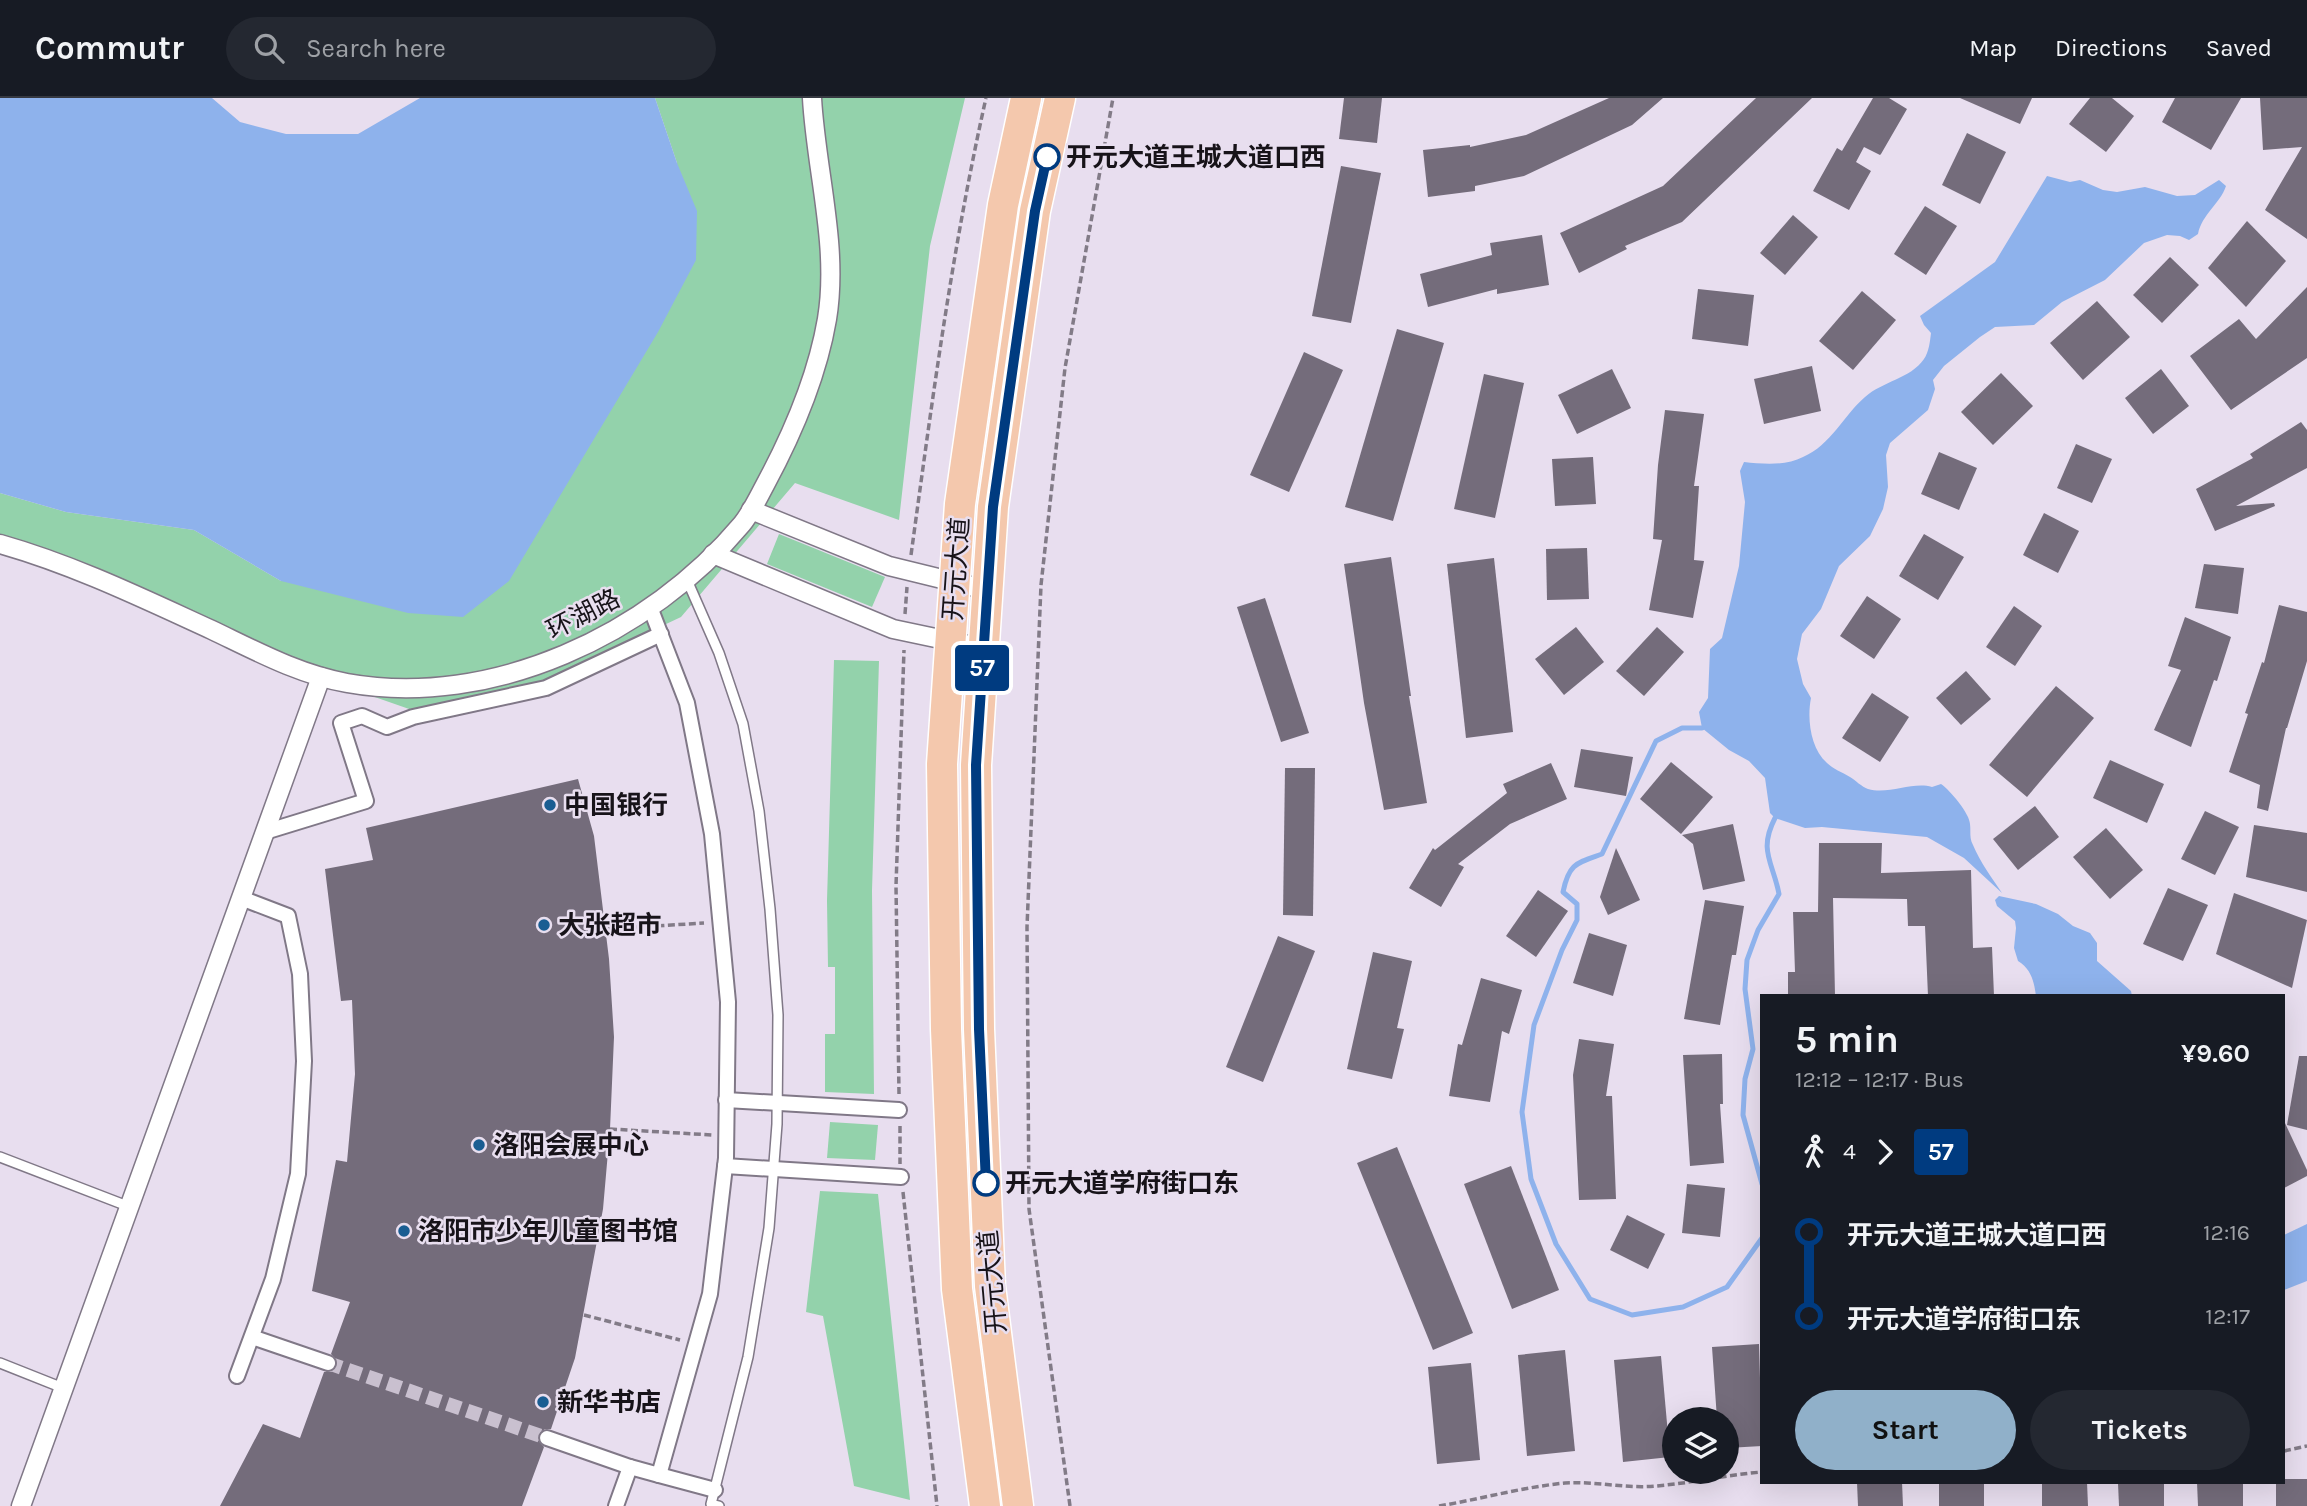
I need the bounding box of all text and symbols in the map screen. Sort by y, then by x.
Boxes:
search box [226,17,716,80]
text: Commutr [35,29,184,67]
icon: search [250,29,288,67]
text: Search here [306,33,446,64]
text: Map [1969,34,2017,62]
text: Directions [2055,34,2168,62]
text: Saved [2206,34,2272,62]
place label: 开元大道王城大道口西 [1066,142,1326,173]
marker: 开元大道王城大道口西 [1034,144,1060,170]
street label: 开元大道 [937,516,976,622]
street label: 环湖路 [541,583,625,646]
line badge: 57 [950,645,1014,691]
text: 57 [969,654,995,682]
place label: 中国银行 [564,790,668,821]
marker: 中国银行 [542,797,558,813]
place label: 大张超市 [558,910,662,941]
marker: 大张超市 [536,917,552,933]
text: 5 min [1795,1017,1899,1062]
text: ¥9.60 [2181,1038,2250,1069]
text: 12:12 – 12:17 · Bus [1795,1066,1964,1093]
place label: 洛阳会展中心 [493,1130,649,1161]
icon: walk [1795,1133,1833,1171]
icon: forward [1866,1133,1904,1171]
marker: 洛阳会展中心 [471,1137,487,1153]
text: 4 [1843,1138,1856,1165]
text: 57 [1928,1138,1954,1166]
place label: 开元大道学府街口东 [1005,1168,1239,1199]
marker: 开元大道学府街口东 [973,1170,999,1196]
place label: 洛阳市少年儿童图书馆 [418,1216,678,1247]
text: 12:16 [2203,1219,2250,1246]
text: 开元大道王城大道口西 [1847,1220,2107,1251]
marker: 洛阳市少年儿童图书馆 [396,1223,412,1239]
street label: 开元大道 [973,1229,1012,1335]
text: 12:17 [2205,1303,2250,1330]
text: 开元大道学府街口东 [1847,1304,2081,1335]
place label: 新华书店 [557,1387,661,1418]
button: Start [1795,1390,2016,1470]
button: Tickets [2030,1390,2250,1470]
marker: 新华书店 [535,1394,551,1410]
map controls [1662,1407,1739,1484]
button: layers [1662,1407,1739,1484]

